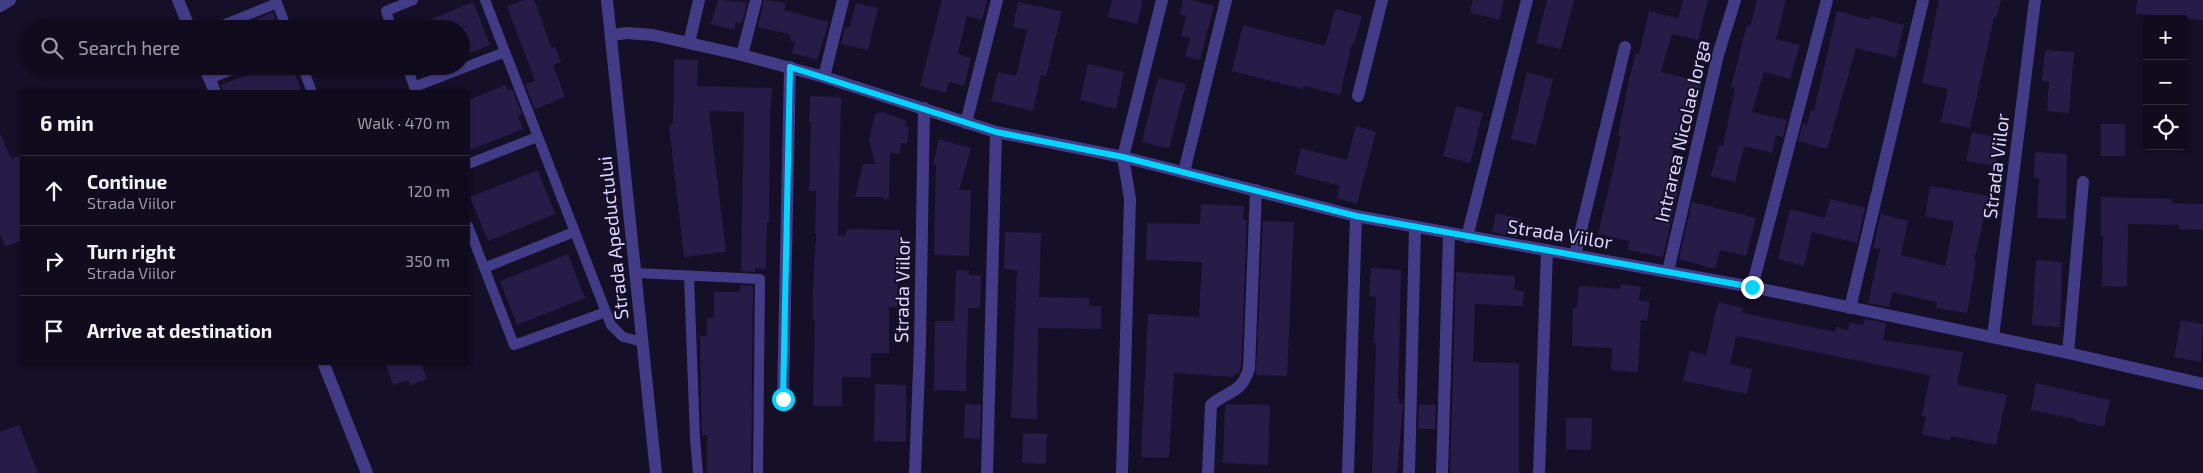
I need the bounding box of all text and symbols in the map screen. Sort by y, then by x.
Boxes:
map controls [2143,15,2188,150]
button: + [2143,15,2188,60]
search box [20,20,470,75]
icon: search [38,34,66,62]
text: Search here [78,36,180,59]
street label: Intrarea Nicolae Iorga [1649,38,1714,224]
button: − [2143,60,2188,105]
button: locate [2143,105,2188,150]
text: 6 min [40,110,94,135]
street label: Strada Viilor [1978,112,2013,220]
text: Walk · 470 m [357,113,450,132]
street label: Strada Apeductului [592,155,633,321]
text: Continue [87,170,167,193]
icon: ahead [40,177,68,205]
text: 120 m [407,181,450,200]
text: Strada Viilor [87,193,176,212]
street label: Strada Viilor [1506,214,1615,253]
street label: Strada Viilor [889,236,914,343]
text: Turn right [87,240,175,263]
icon: right [40,247,68,275]
text: 350 m [405,251,450,270]
text: Strada Viilor [87,263,176,282]
route end [1741,276,1764,299]
icon: arrive [40,317,68,345]
text: Arrive at destination [87,319,272,342]
route start [772,388,795,411]

